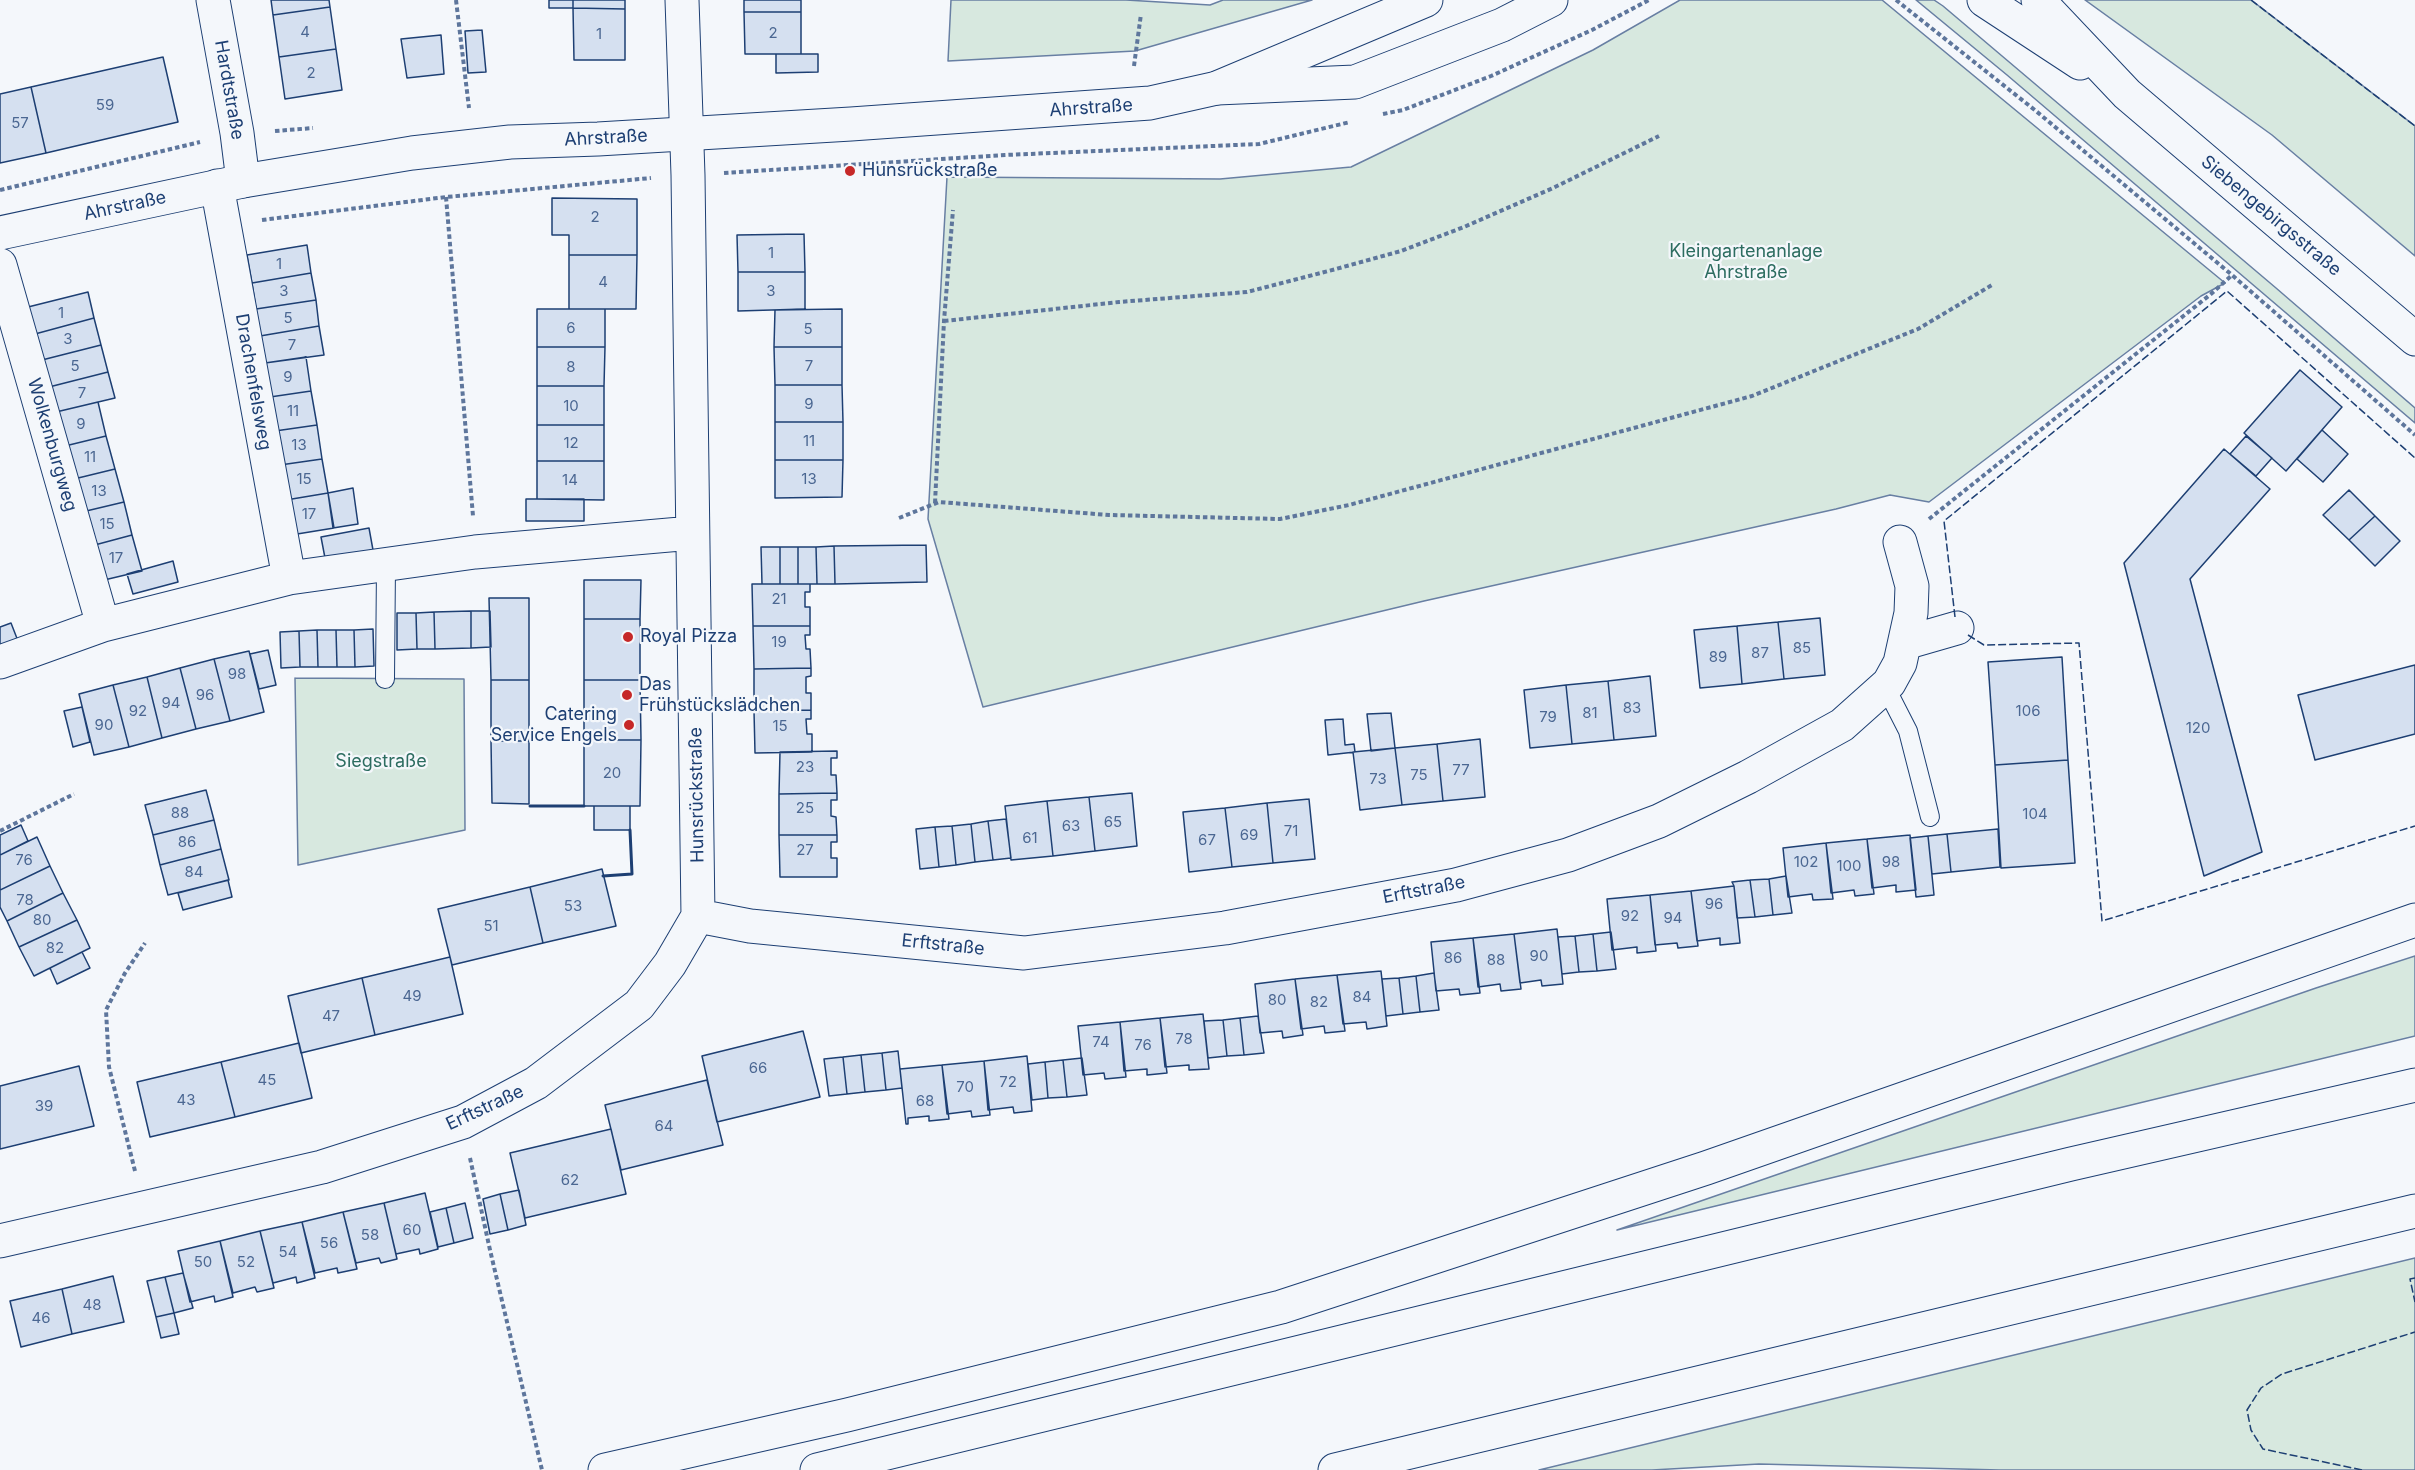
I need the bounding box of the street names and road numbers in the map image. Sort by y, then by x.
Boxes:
street label: Hardtstraße [210,38,248,142]
street label: Ahrstraße [1048,94,1134,122]
street label: Ahrstraße [564,125,648,151]
street label: Siebengebirgsstraße [2197,151,2345,281]
street label: Ahrstraße [82,187,168,225]
street label: Drachenfelsweg [230,312,276,452]
street label: Wolkenburgweg [23,376,81,514]
street label: Hunsrückstraße [685,727,709,863]
street label: Erftstraße [1381,871,1467,909]
street label: Erftstraße [900,930,986,960]
street label: Erftstraße [443,1081,527,1135]

